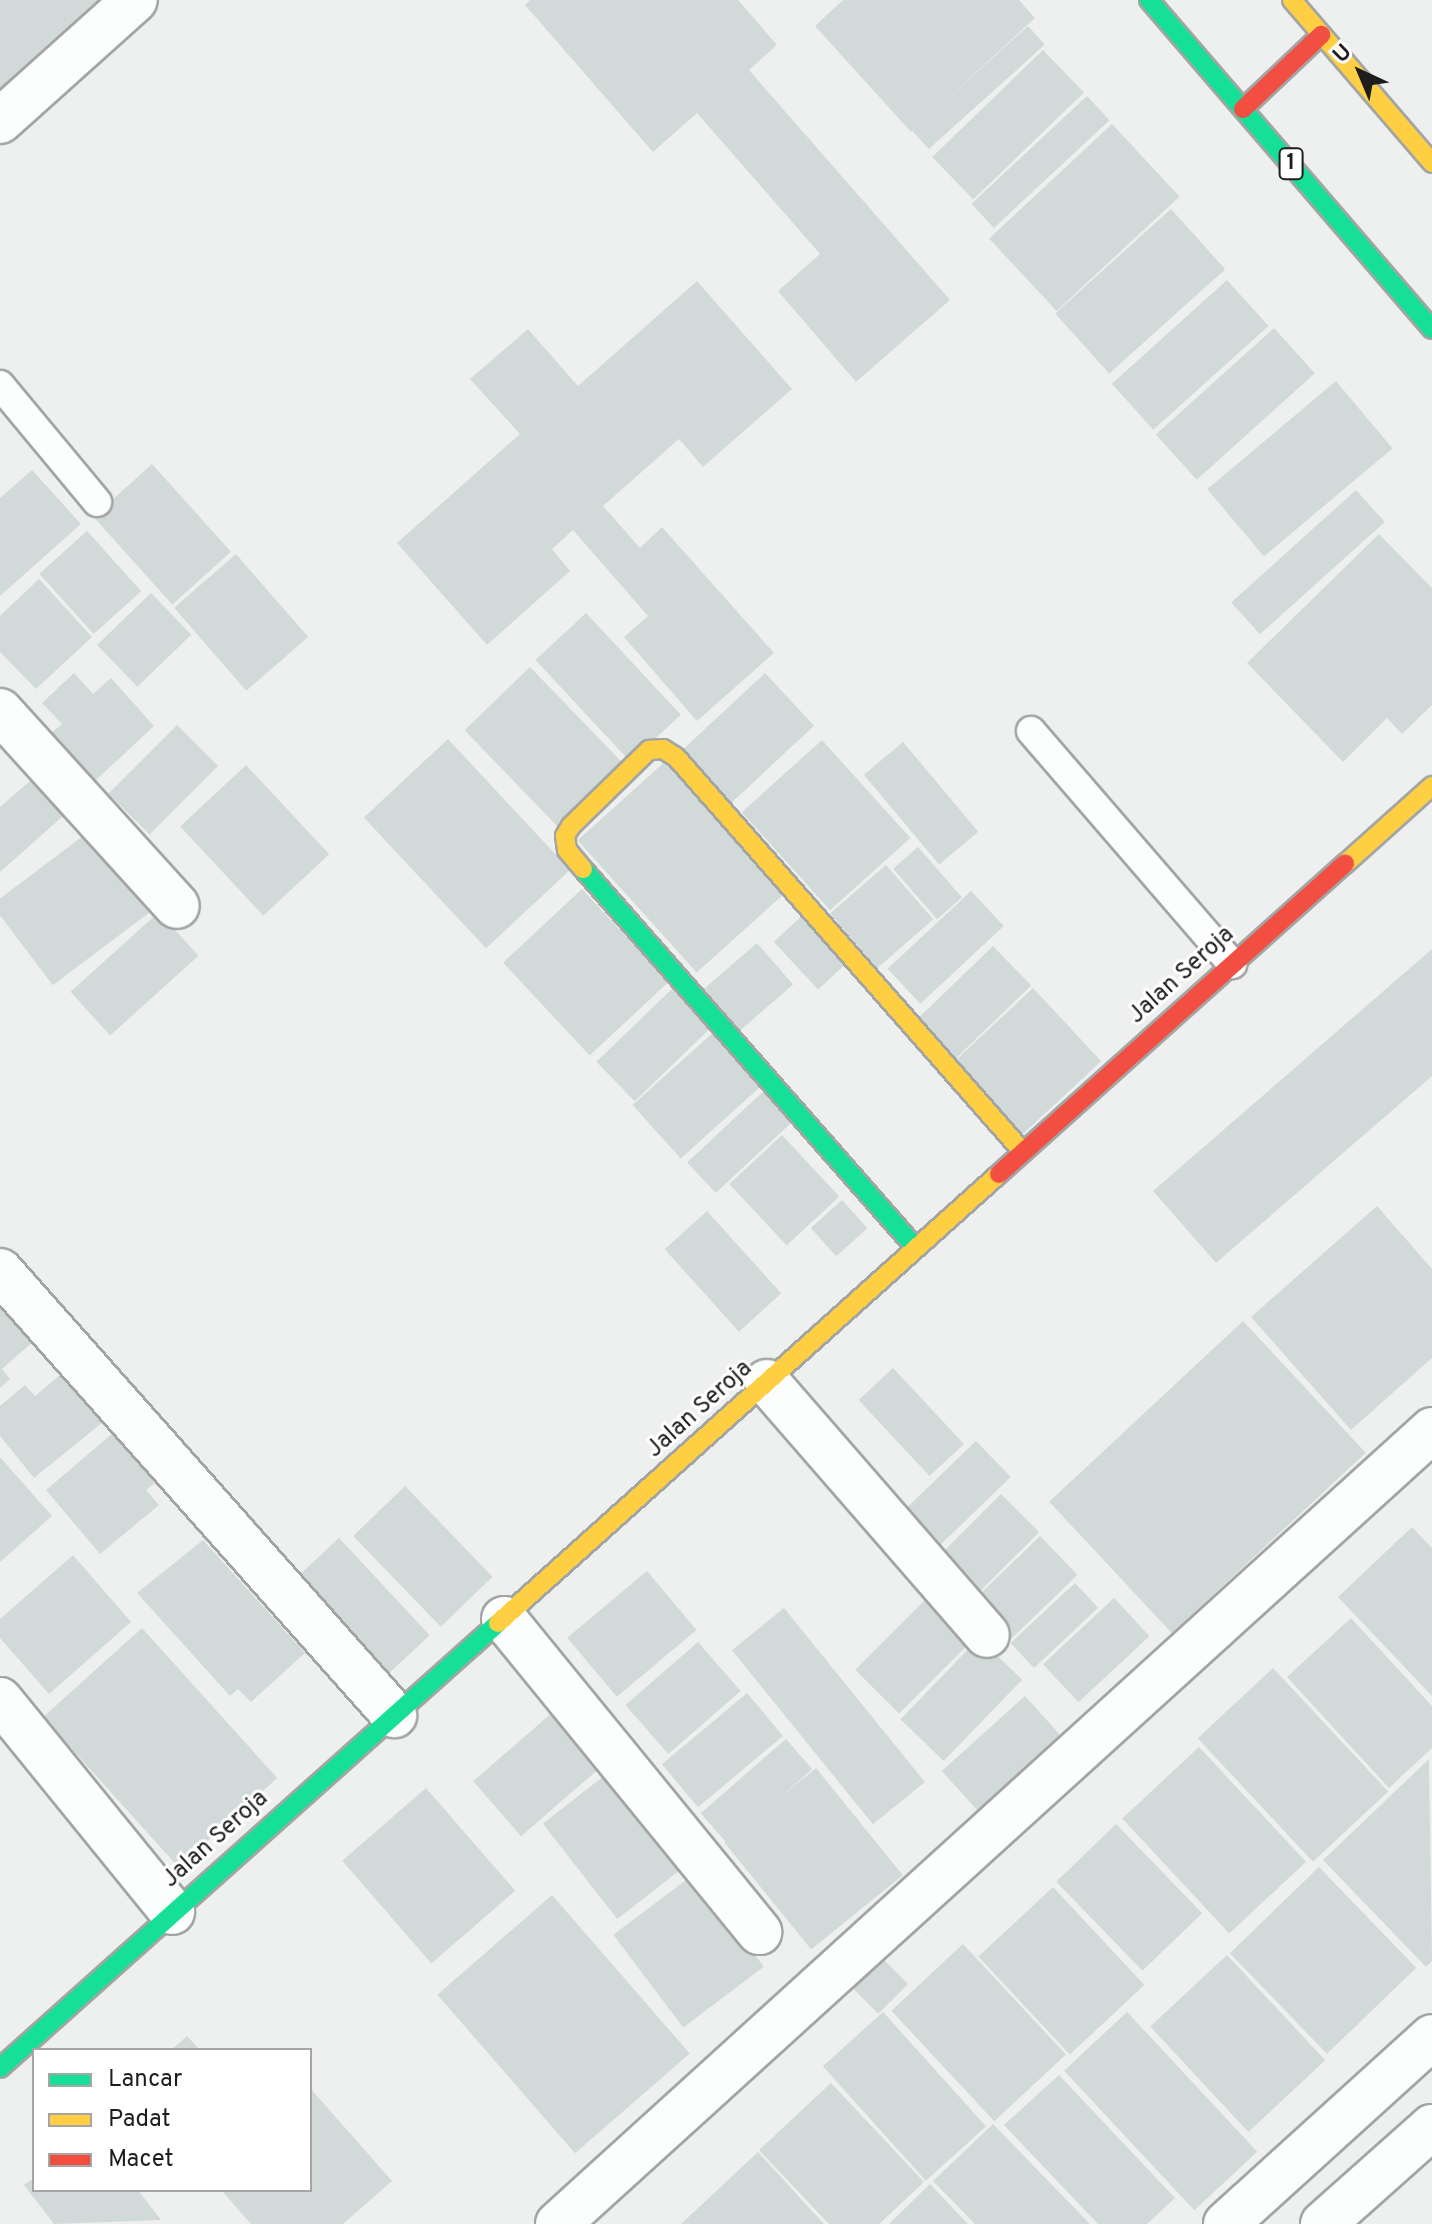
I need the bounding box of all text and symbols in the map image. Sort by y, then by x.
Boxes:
north arrow [1320,32,1400,112]
text: U [1328,39,1358,70]
road number: 1 [1277,146,1305,182]
street label: Jalan Seroja [1123,921,1241,1031]
street label: Jalan Seroja [641,1355,759,1465]
street label: Jalan Seroja [157,1785,275,1895]
legend [32,2048,312,2192]
text: Lancar [108,2065,182,2095]
text: Padat [108,2105,170,2135]
text: Macet [108,2145,174,2175]

